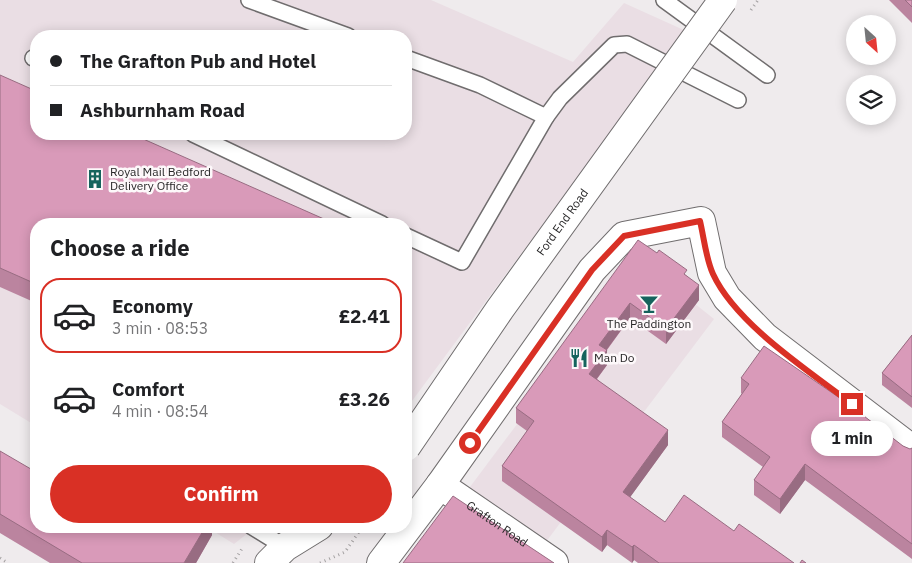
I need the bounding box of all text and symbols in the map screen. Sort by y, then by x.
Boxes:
north arrow [846,15,896,65]
map controls [846,15,896,125]
text: The Grafton Pub and Hotel [80,49,316,73]
button: layers [846,75,896,125]
text: Ashburnham Road [80,98,245,122]
place label: Royal Mail Bedford Delivery Office [110,164,211,193]
building icon: Royal Mail Bedford Delivery Office [84,168,106,190]
street label: Ford End Road [533,186,591,258]
text: Choose a ride [50,233,190,262]
icon: car [52,293,97,338]
bar icon: The Paddington [638,293,660,315]
text: Economy [112,294,193,318]
text: £2.41 [339,304,390,328]
place label: The Paddington [607,316,691,331]
text: 3 min · 08:53 [112,318,208,338]
restaurant icon: Man Do [568,347,590,369]
place label: Man Do [594,350,635,365]
icon: car [52,376,97,421]
text: Comfort [112,377,185,401]
text: £3.26 [339,387,390,411]
route end [841,393,863,415]
text: 4 min · 08:54 [112,401,208,421]
callout: 1 min [811,422,893,456]
text: 1 min [831,428,873,448]
route start [459,432,481,454]
button: Confirm [50,465,392,523]
street label: Grafton Road [464,497,531,550]

